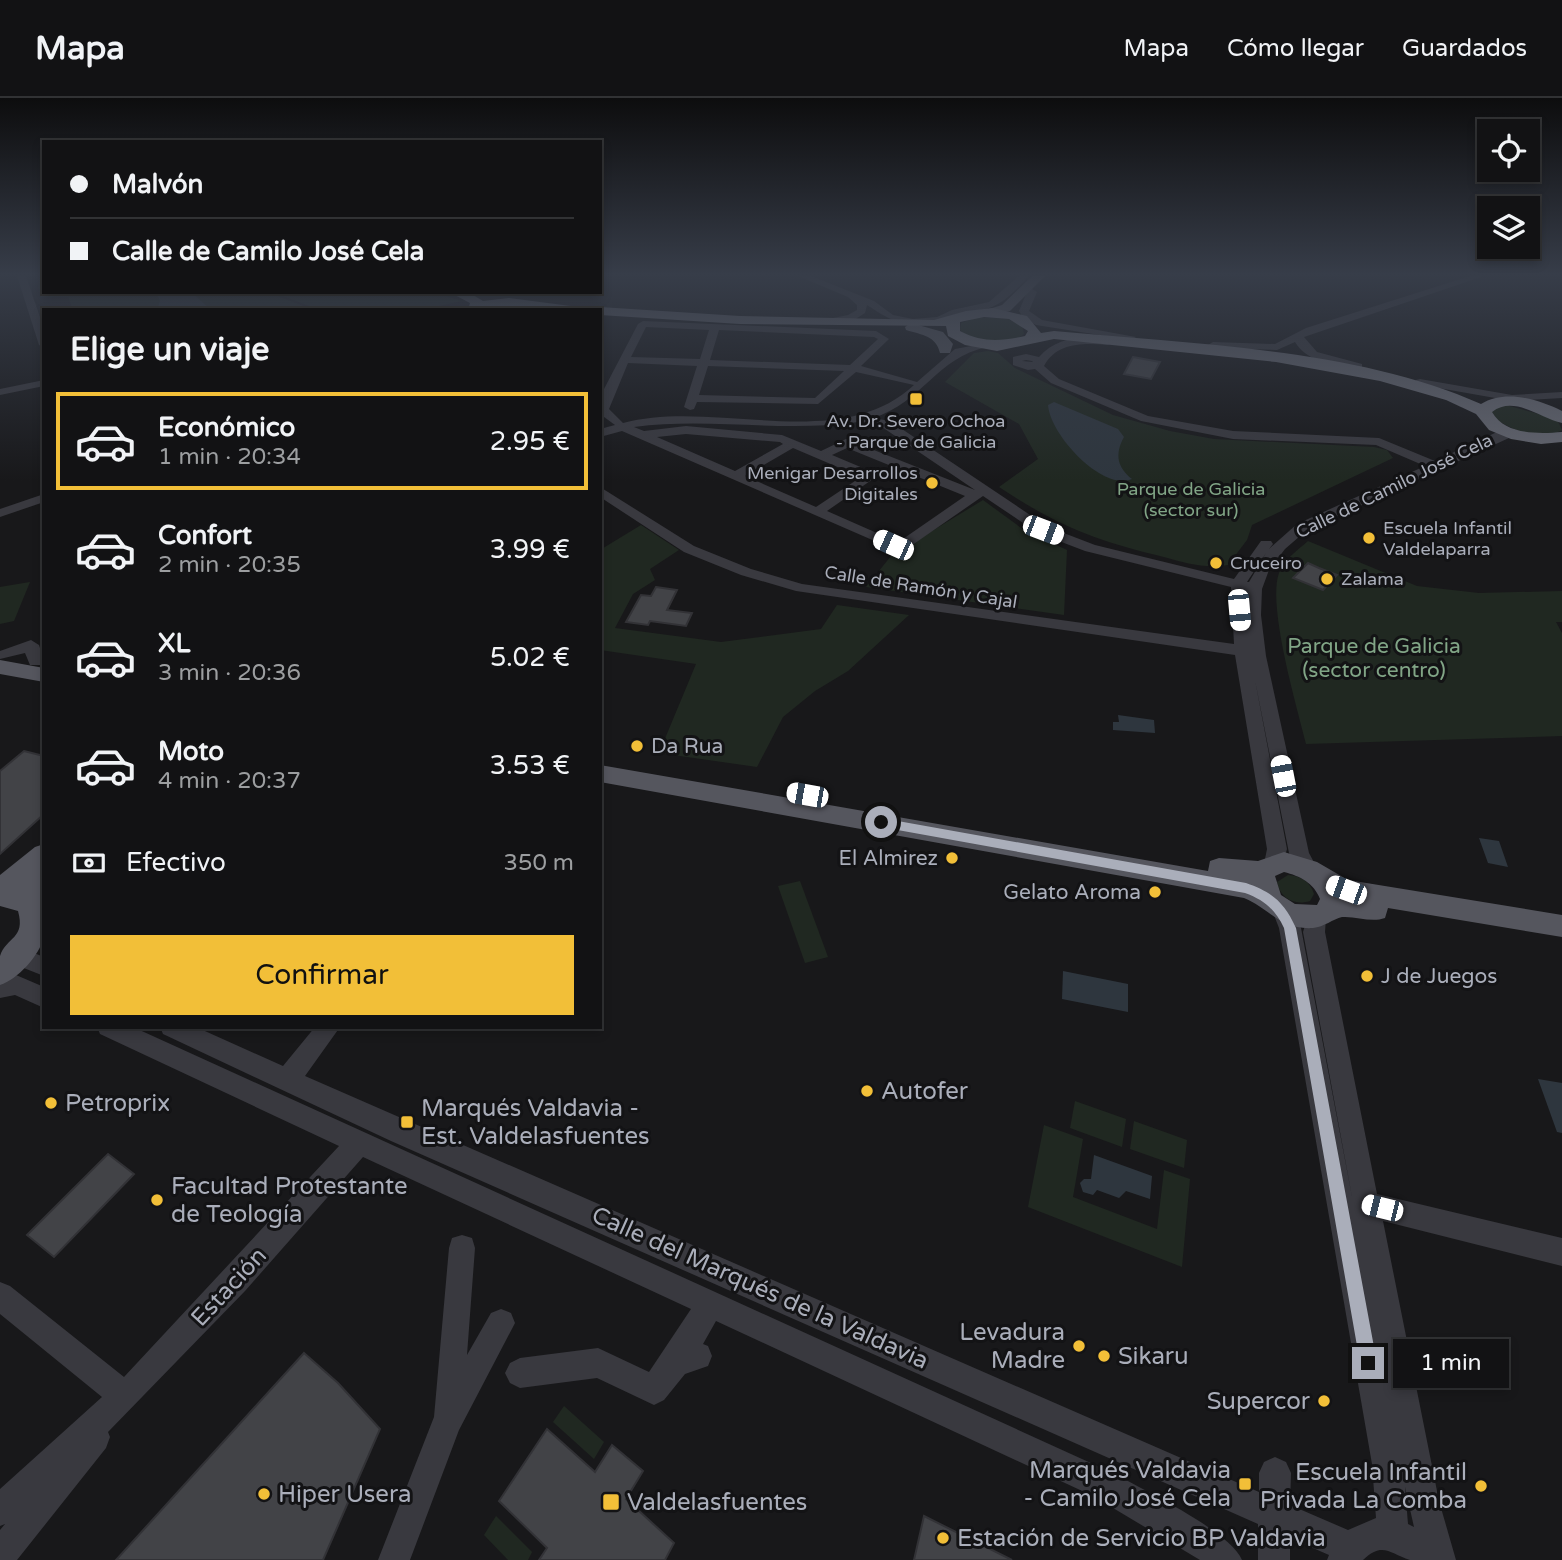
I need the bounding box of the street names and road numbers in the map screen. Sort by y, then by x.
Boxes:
street label: Calle de Camilo José Cela [1292,429,1496,543]
street label: Calle de Ramón y Cajal [823,561,1019,613]
street label: Calle del Marqués de la Valdavia [587,1200,933,1376]
street label: Estación [185,1242,273,1332]

